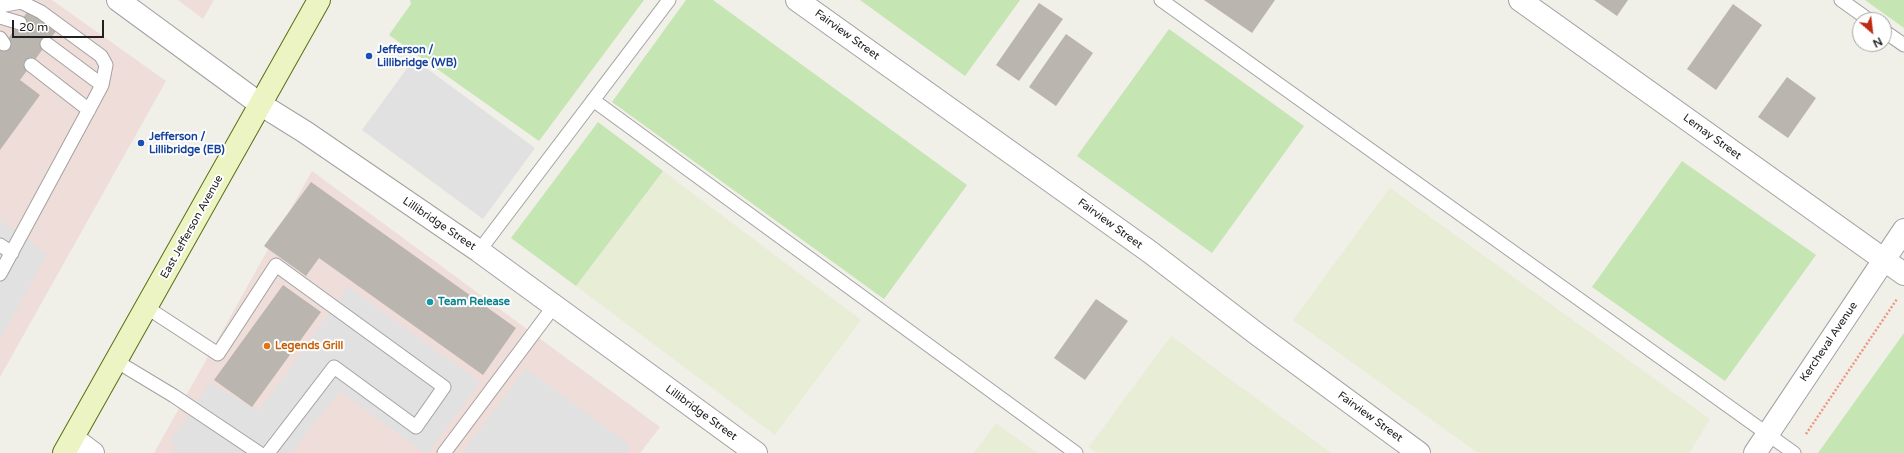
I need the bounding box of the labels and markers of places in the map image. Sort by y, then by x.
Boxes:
place label: Jefferson / Lillibridge (WB) [377,43,457,69]
marker: Jefferson / Lillibridge (WB) [364,51,374,61]
place label: Jefferson / Lillibridge (EB) [149,130,225,156]
marker: Jefferson / Lillibridge (EB) [136,138,146,148]
place label: Team Release [438,295,510,309]
marker: Team Release [425,297,435,307]
place label: Legends Grill [275,339,343,353]
marker: Legends Grill [262,341,272,351]

